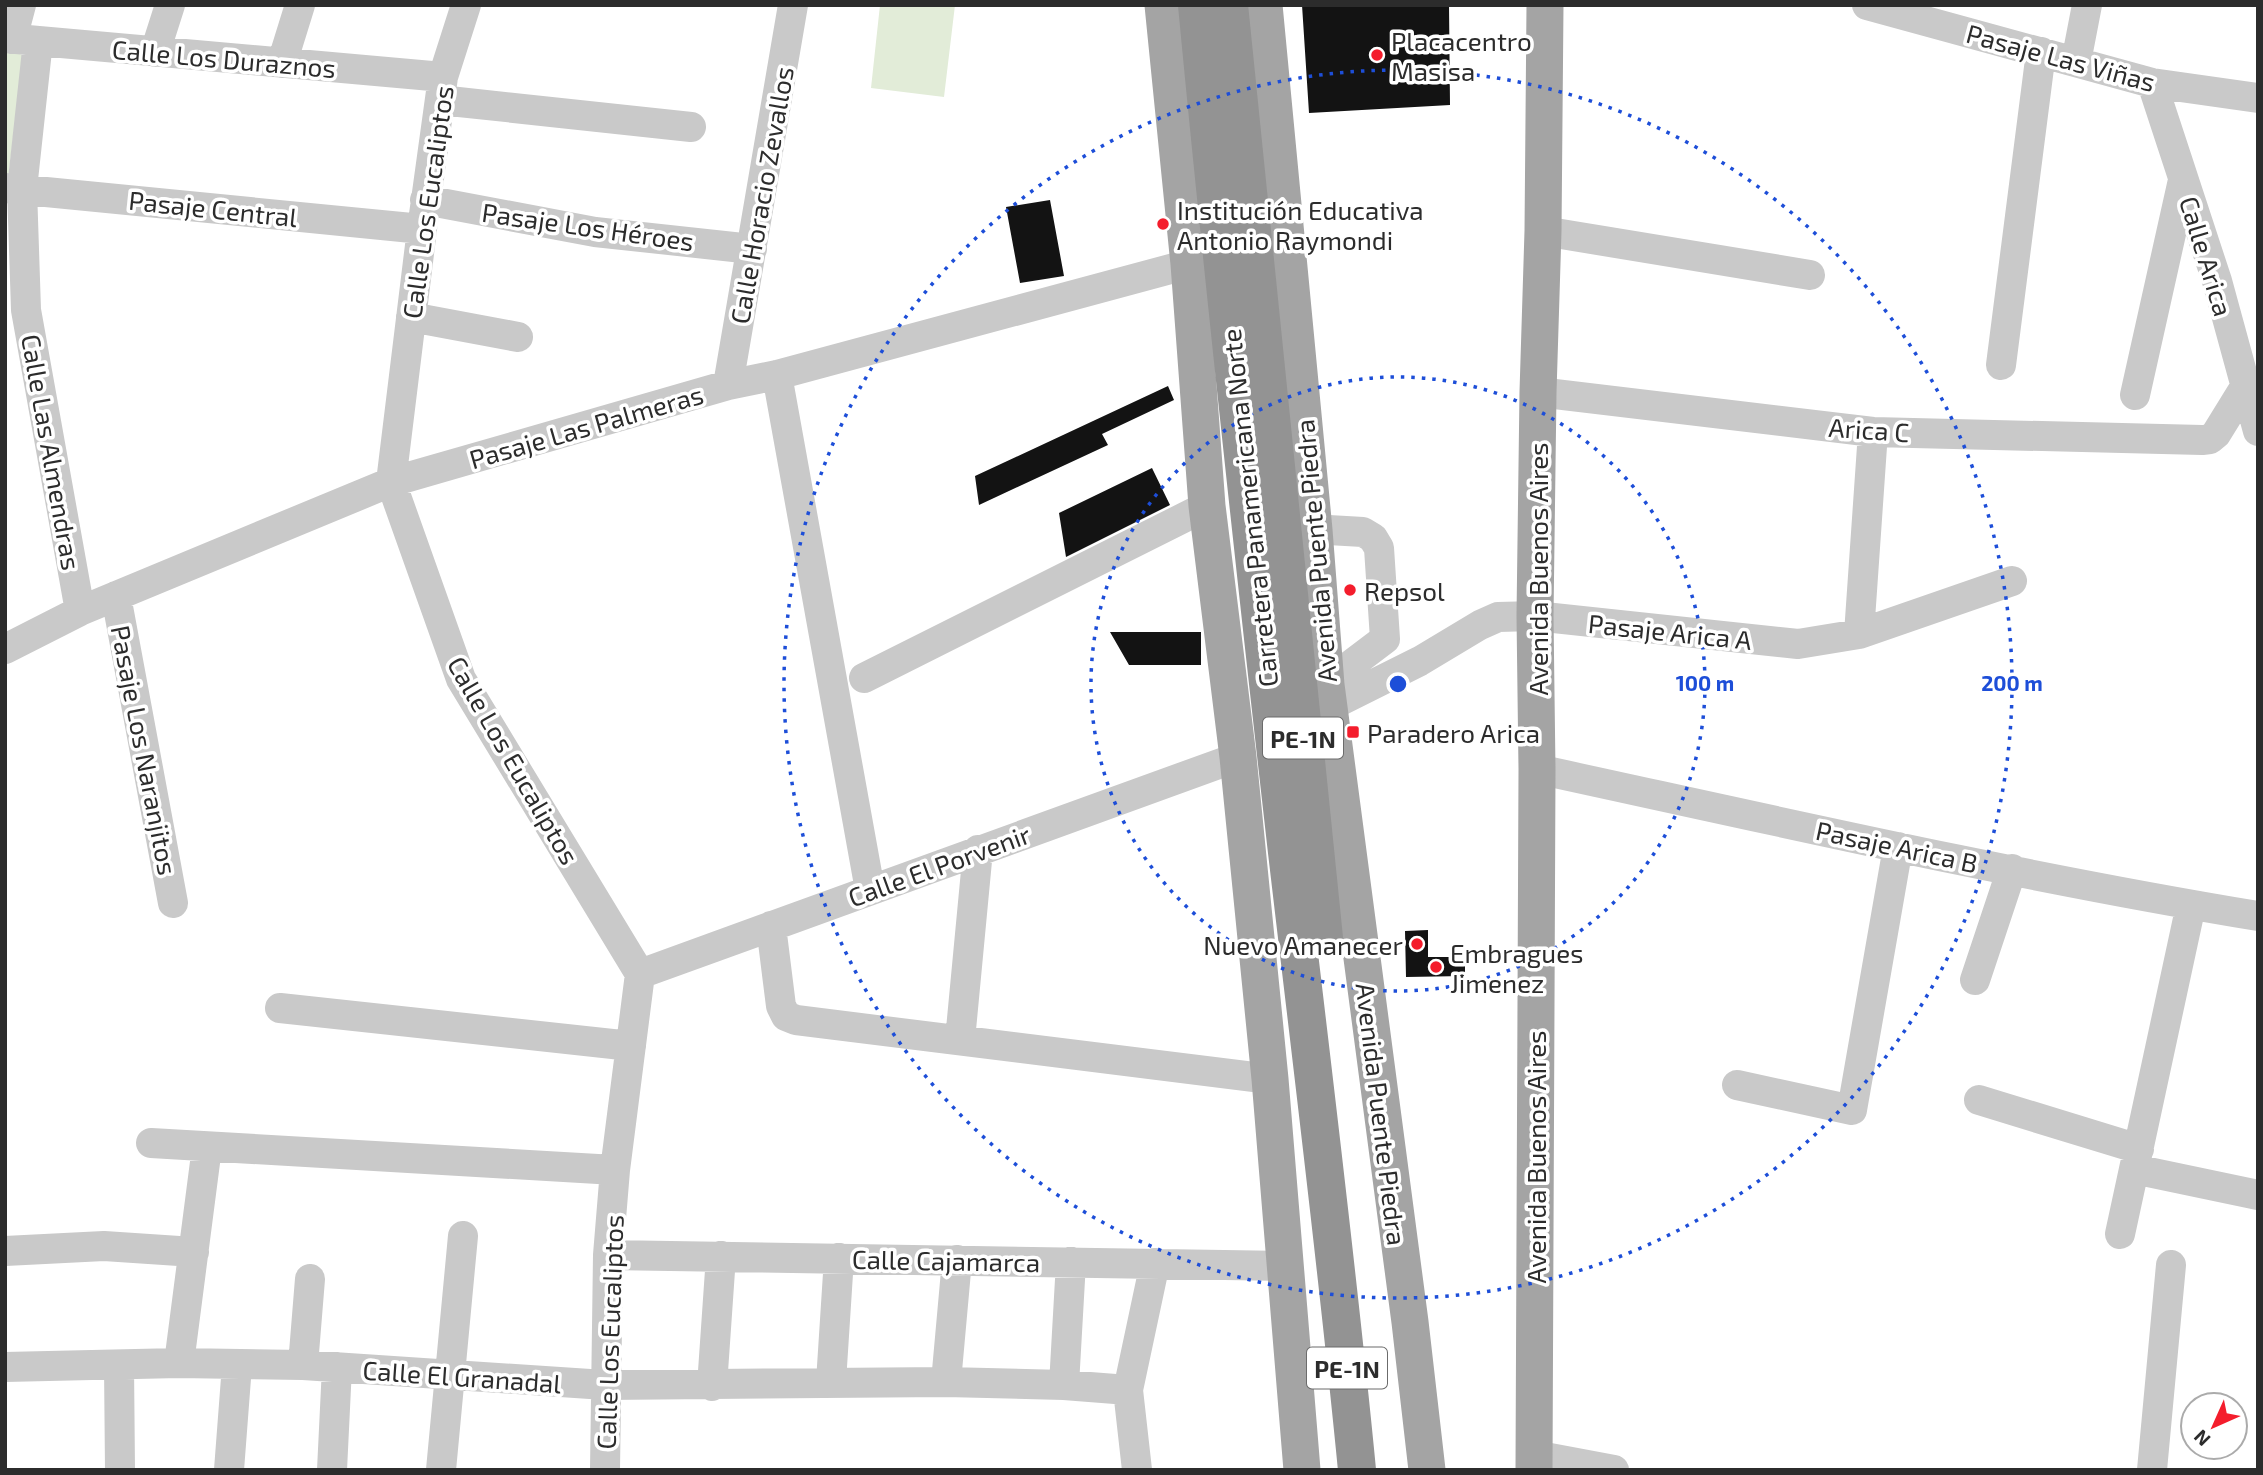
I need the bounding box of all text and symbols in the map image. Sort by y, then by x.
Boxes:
street label: Pasaje Las Viñas [1963,17,2159,97]
place label: Placacentro Masisa [1391,25,1532,86]
street label: Calle Los Duraznos [111,33,337,83]
marker: Placacentro Masisa [1369,47,1385,63]
street label: Calle Horacio Zevallos [723,64,799,326]
street label: Calle Los Eucaliptos [395,84,459,320]
street label: Pasaje Central [127,184,299,232]
street label: Calle Arica [2174,192,2240,320]
place label: Institución Educativa Antonio Raymondi [1177,194,1424,255]
street label: Pasaje Los Héroes [480,196,696,256]
marker: Institución Educativa Antonio Raymondi [1155,216,1171,232]
street label: Carretera Panamericana Norte [1215,327,1283,689]
street label: Calle Las Almendras [16,332,88,572]
street label: Pasaje Las Palmeras [466,378,706,474]
street label: Arica C [1828,411,1910,447]
street label: Avenida Puente Piedra [1288,418,1342,684]
street label: Avenida Buenos Aires [1522,443,1553,695]
place label: Repsol [1364,575,1445,606]
marker: Repsol [1342,582,1358,598]
street label: Pasaje Arica A [1587,607,1753,655]
street label: Pasaje Los Naranjitos [106,623,184,877]
street label: Calle Los Eucaliptos [442,651,586,869]
text: 100 m [1676,670,1734,695]
text: 200 m [1981,670,2043,695]
centre of rings [1386,672,1410,696]
place label: Paradero Arica [1367,717,1540,748]
road number: PE-1N [1263,718,1343,758]
marker: Paradero Arica [1345,724,1361,740]
street label: Pasaje Arica B [1813,814,1981,878]
street label: Calle El Porvenir [844,818,1034,912]
place label: Nuevo Amanecer [1203,929,1403,960]
marker: Nuevo Amanecer [1409,936,1425,952]
place label: Embragues Jimenez [1450,937,1583,998]
marker: Embragues Jimenez [1428,959,1444,975]
street label: Avenida Puente Piedra [1351,981,1413,1247]
street label: Avenida Buenos Aires [1520,1031,1551,1283]
street label: Calle Los Eucaliptos [589,1214,629,1450]
street label: Calle Cajamarca [852,1243,1040,1277]
road number: PE-1N [1307,1348,1387,1388]
street label: Calle El Granadal [362,1354,563,1398]
north arrow [2179,1391,2249,1461]
text: N [2189,1425,2215,1451]

